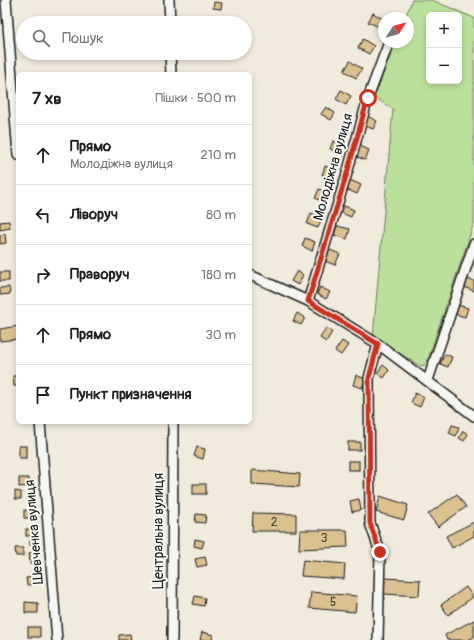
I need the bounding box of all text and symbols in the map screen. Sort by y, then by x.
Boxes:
north arrow [378,12,414,48]
map controls [426,12,462,84]
button: + [426,12,462,48]
search box [16,16,252,60]
icon: search [30,27,52,49]
text: Пошук [62,29,104,48]
button: − [426,48,462,84]
text: 7 хв [32,88,62,109]
route start [359,89,377,107]
text: Пішки · 500 m [155,90,236,106]
street label: Молодіжна вулиця [310,111,356,223]
text: Прямо [70,137,111,156]
icon: ahead [32,144,54,166]
text: 210 m [200,147,236,163]
text: Молодіжна вулиця [70,156,173,172]
icon: left [32,204,54,226]
text: Ліворуч [70,205,118,224]
text: 80 m [206,207,236,223]
icon: right [32,264,54,286]
text: Праворуч [70,265,130,284]
text: 180 m [201,267,236,283]
icon: ahead [32,324,54,346]
text: Прямо [70,325,111,344]
text: 30 m [206,327,236,343]
icon: arrive [32,384,54,406]
text: Пункт призначення [70,385,191,404]
street label: Центральна вулиця [150,473,167,589]
street label: Шевченка вулиця [21,479,47,585]
house number: 2 [271,515,278,530]
house number: 3 [321,531,328,546]
route end [371,543,389,561]
house number: 5 [330,595,336,610]

